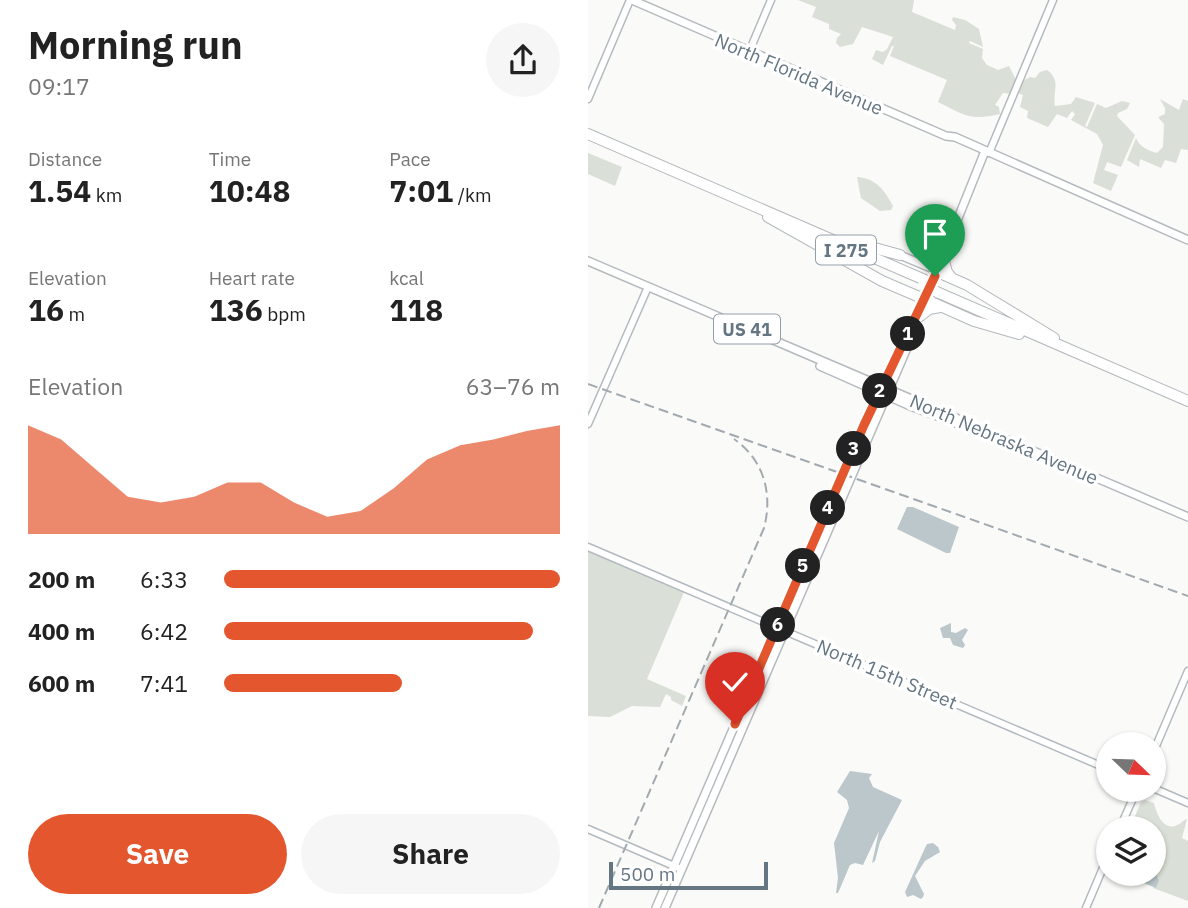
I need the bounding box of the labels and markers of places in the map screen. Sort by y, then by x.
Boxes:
pin [905,204,965,276]
pin: 1 [890,316,926,352]
pin: 2 [862,374,898,408]
pin: 3 [836,432,872,466]
pin: 4 [810,490,846,526]
pin: 5 [786,548,820,584]
pin: 6 [760,608,796,642]
pin [705,652,765,724]

